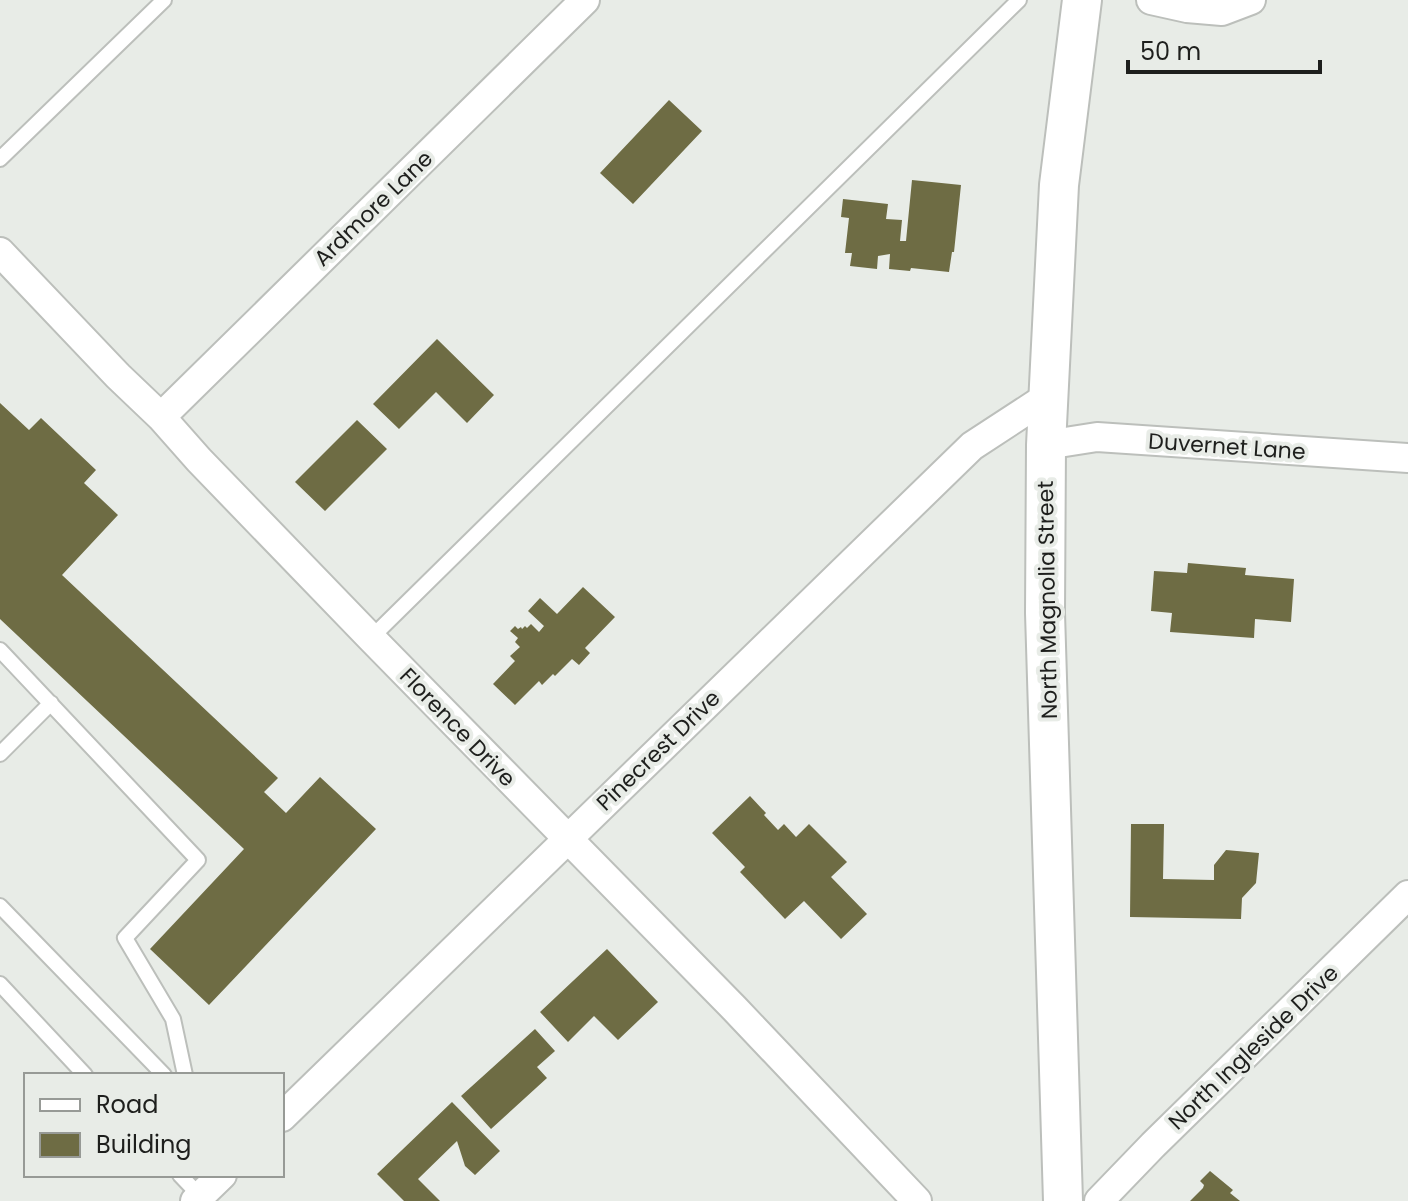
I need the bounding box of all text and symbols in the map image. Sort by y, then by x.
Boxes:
scale bar [1128,24,1320,74]
text: 50 m [1140,35,1201,68]
street label: Ardmore Lane [307,144,440,273]
street label: Duvernet Lane [1147,426,1307,467]
street label: North Magnolia Street [1030,480,1065,720]
street label: Florence Drive [393,661,522,794]
street label: Pinecrest Drive [589,683,727,818]
street label: North Ingleside Drive [1161,958,1345,1137]
legend [24,1073,284,1177]
text: Road [96,1088,158,1121]
text: Building [96,1128,192,1161]

